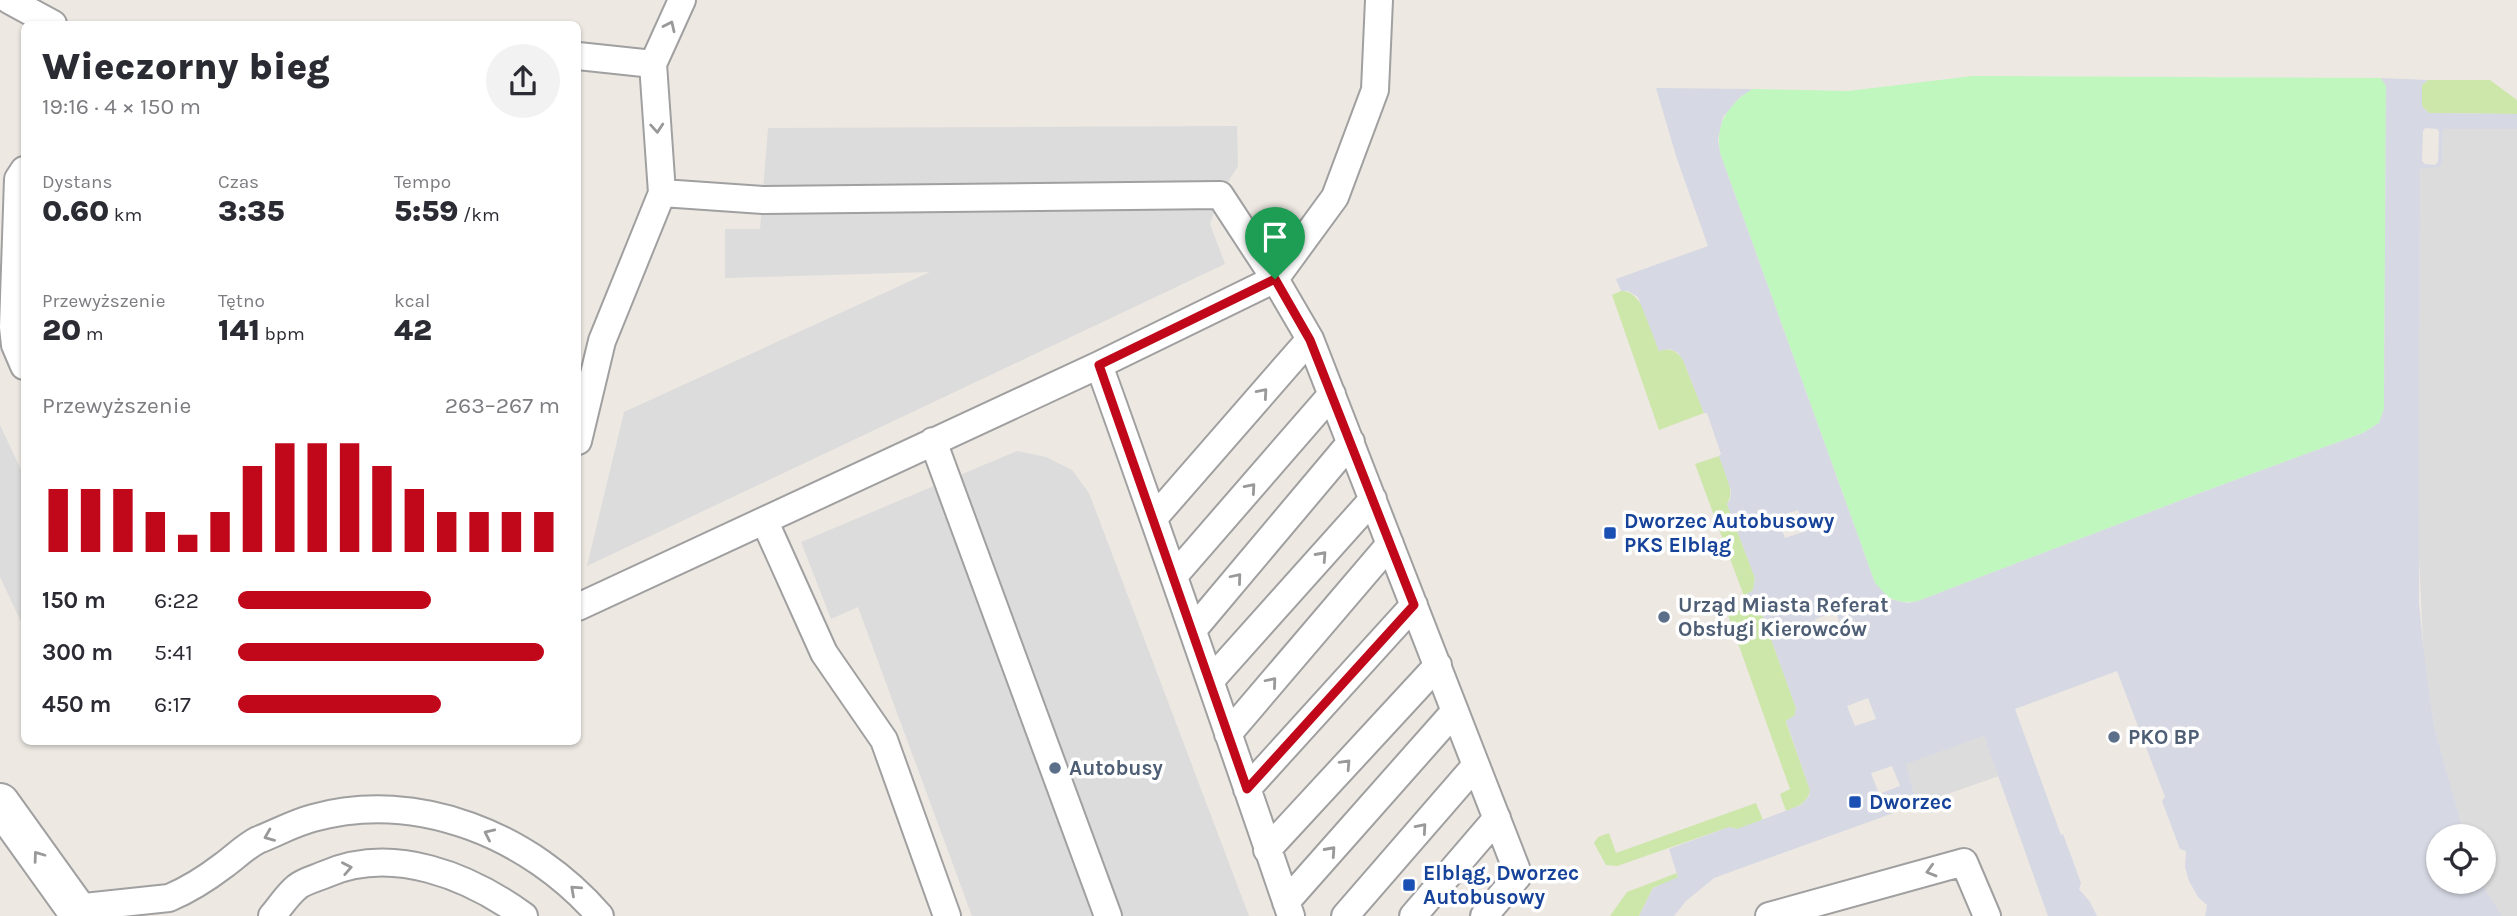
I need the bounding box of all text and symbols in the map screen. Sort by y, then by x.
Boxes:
one-way arrow [662,21,676,33]
text: Wieczorny bieg [42,44,330,89]
button: share [486,44,560,118]
text: 19:16 · 4 × 150 m [42,93,201,120]
one-way arrow [649,123,664,134]
text: Dystans [42,171,112,193]
text: Czas [218,171,259,193]
text: Tempo [394,171,451,193]
text: 0.60 [42,193,109,229]
text: 3:35 [218,193,285,229]
text: 5:59 [394,193,459,229]
text: km [109,204,142,226]
text: /km [459,204,500,226]
pin [1245,207,1305,279]
icon: arrive [1256,218,1294,256]
text: Przewyższenie [42,290,165,312]
text: Tętno [218,290,265,312]
text: kcal [394,290,430,312]
text: 20 [42,312,81,348]
text: 141 [218,312,260,348]
text: 42 [394,312,432,348]
text: m [81,323,103,345]
text: bpm [260,323,305,345]
one-way arrow [1255,388,1267,401]
text: Przewyższenie [42,392,191,419]
text: 263–267 m [445,392,560,419]
one-way arrow [1243,483,1255,496]
place label: Dworzec Autobusowy PKS Elbląg [1624,509,1835,557]
marker: Dworzec Autobusowy PKS Elbląg [1602,525,1618,541]
one-way arrow [1313,551,1326,564]
one-way arrow [1229,573,1241,586]
text: 150 m [42,587,106,614]
text: 6:22 [154,587,199,614]
place label: Urząd Miasta Referat Obsługi Kierowców [1678,593,1888,641]
marker: Urząd Miasta Referat Obsługi Kierowców [1656,609,1672,625]
text: 300 m [42,639,113,666]
text: 5:41 [154,639,193,666]
one-way arrow [1264,678,1276,691]
text: 450 m [42,691,111,718]
text: 6:17 [154,691,191,718]
place label: PKO BP [2128,725,2199,749]
marker: PKO BP [2106,729,2122,745]
place label: Autobusy [1069,756,1163,780]
one-way arrow [1338,759,1350,772]
marker: Autobusy [1047,760,1063,776]
place label: Dworzec [1869,790,1952,814]
marker: Dworzec [1847,794,1863,810]
one-way arrow [1414,823,1426,836]
map controls [2426,824,2496,894]
button: locate [2426,824,2496,894]
one-way arrow [264,827,276,841]
one-way arrow [484,828,496,842]
one-way arrow [1323,846,1336,859]
one-way arrow [33,851,46,864]
one-way arrow [341,861,353,876]
place label: Elbląg, Dworzec Autobusowy [1423,861,1579,909]
one-way arrow [1925,862,1937,877]
marker: Elbląg, Dworzec Autobusowy [1401,877,1417,893]
one-way arrow [570,886,583,898]

